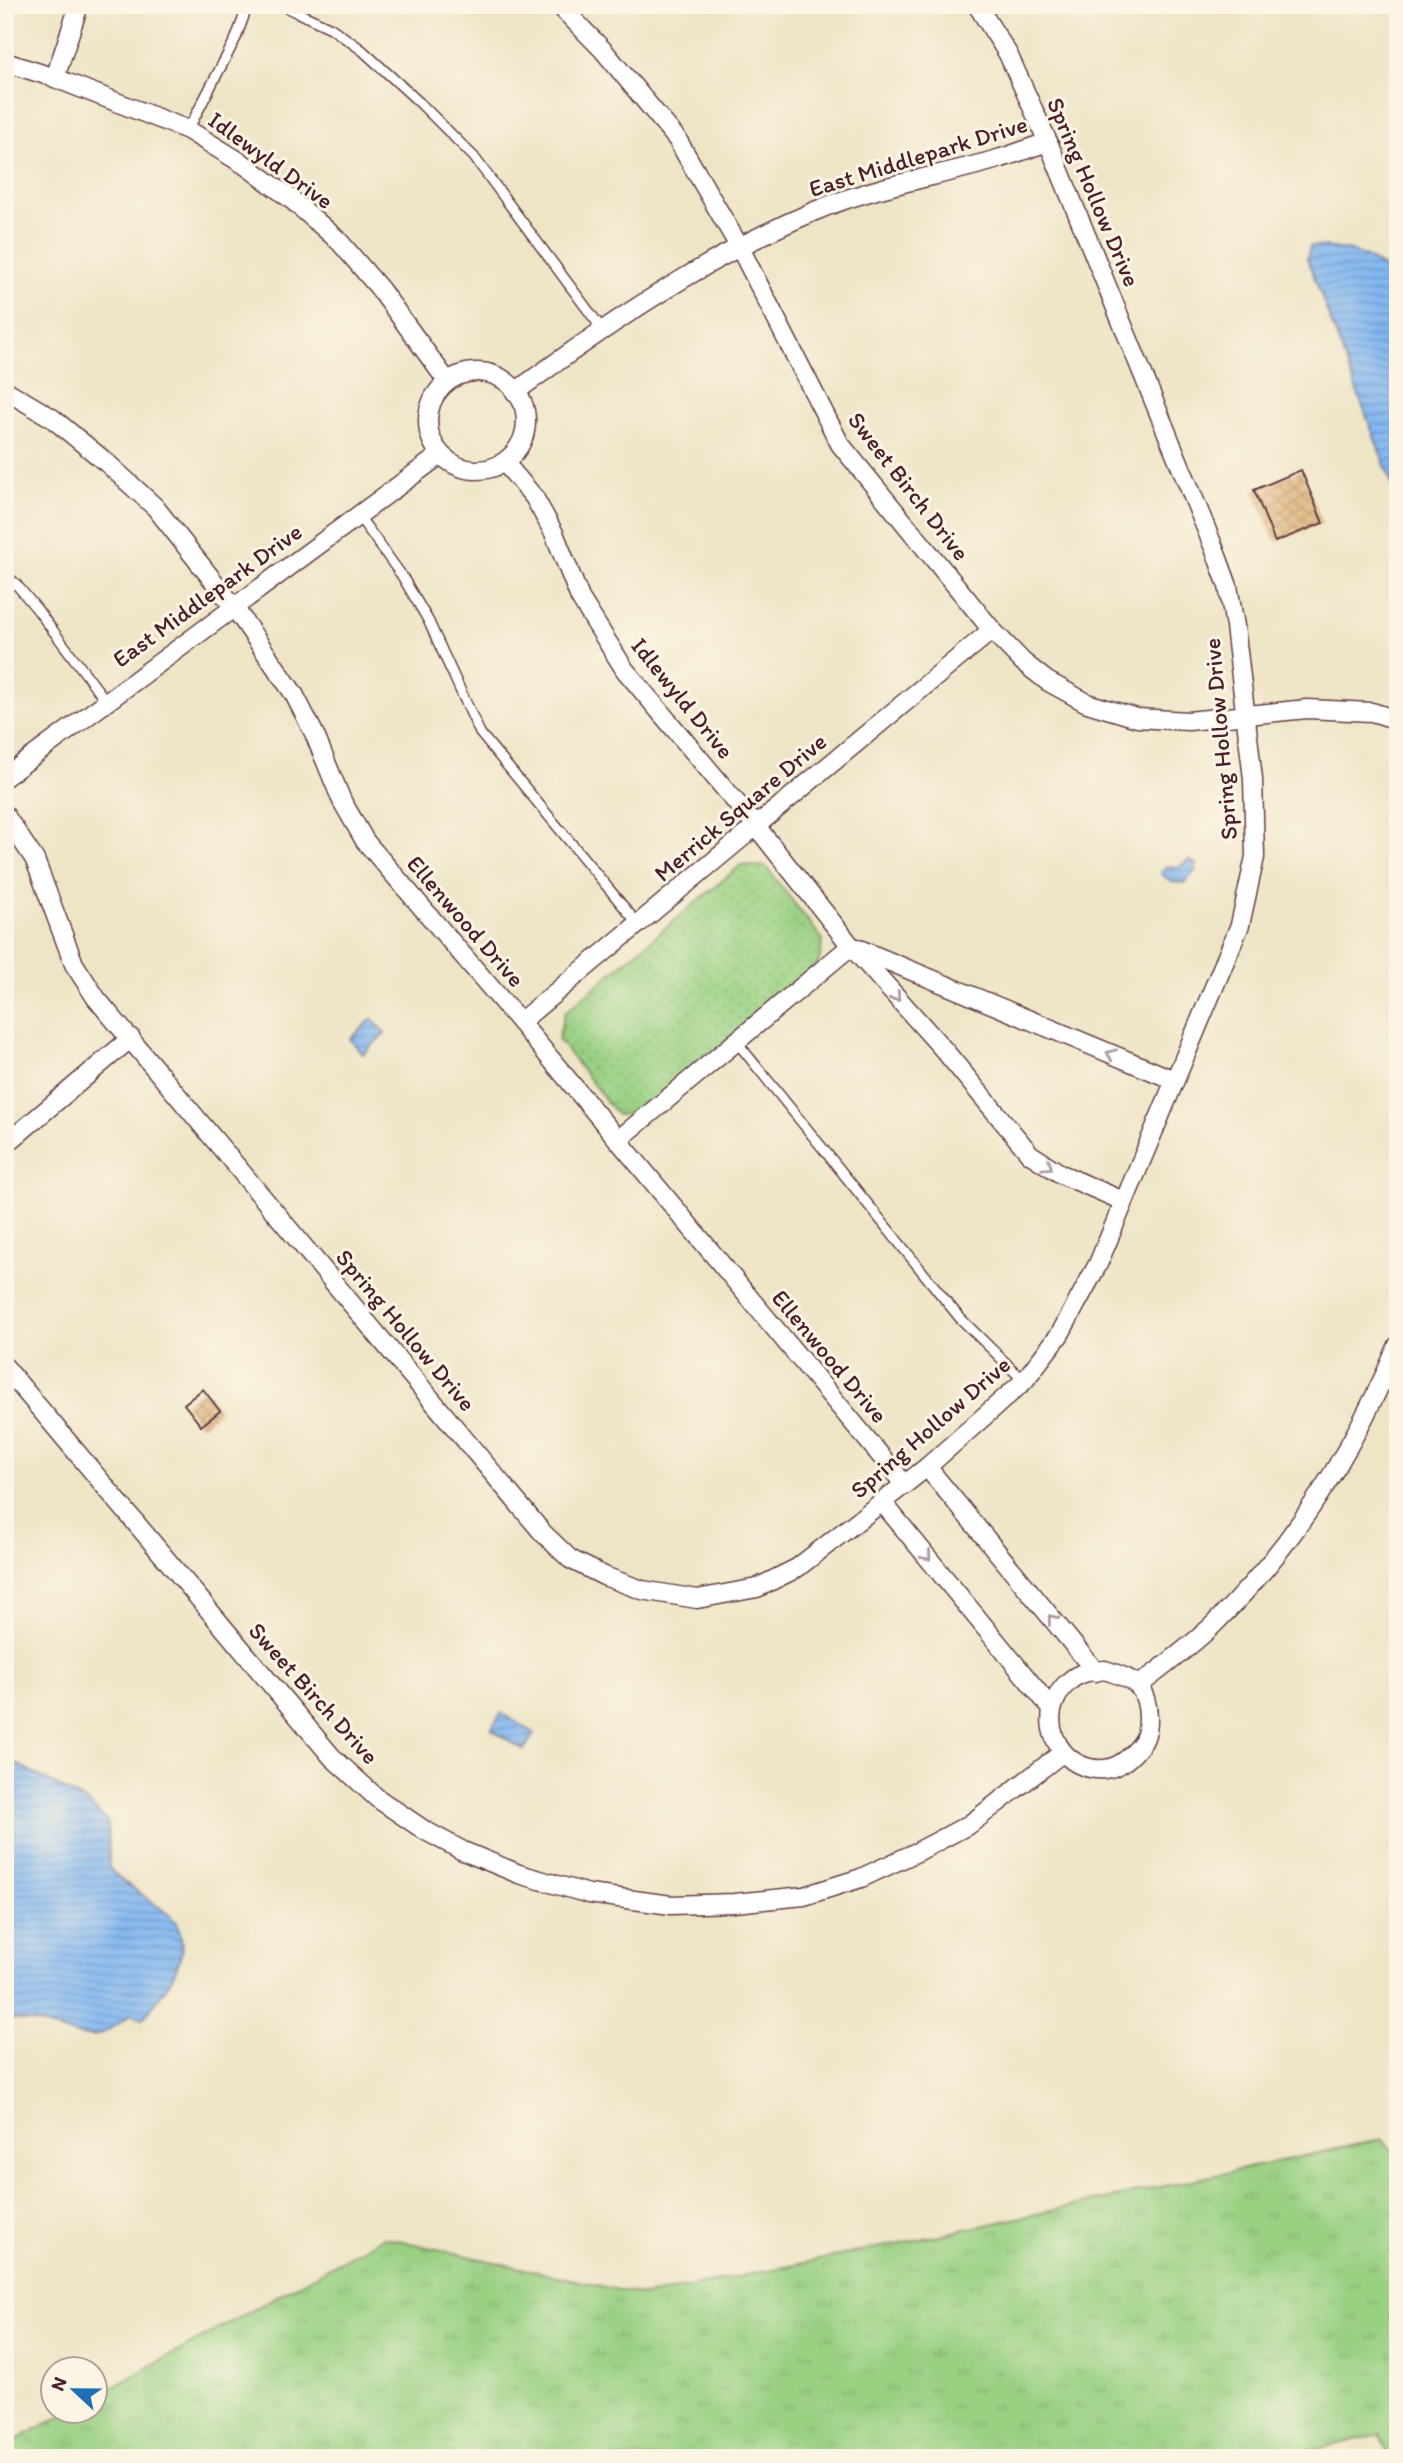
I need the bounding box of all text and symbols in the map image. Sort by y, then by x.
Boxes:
street label: Spring Hollow Drive [1041,93,1147,291]
street label: Idlewyld Drive [203,105,339,215]
street label: East Middlepark Drive [805,109,1031,203]
street label: Sweet Birch Drive [842,406,976,566]
street label: East Middlepark Drive [107,517,307,673]
street label: Idlewyld Drive [625,632,741,764]
street label: Spring Hollow Drive [1197,637,1243,841]
street label: Merrick Square Drive [648,726,832,888]
street label: Ellenwood Drive [401,849,531,993]
one-way arrow [888,989,901,1002]
one-way arrow [1106,1048,1118,1062]
one-way arrow [1040,1157,1053,1170]
street label: Spring Hollow Drive [330,1243,482,1417]
street label: Ellenwood Drive [766,1284,894,1428]
street label: Spring Hollow Drive [844,1350,1016,1504]
one-way arrow [918,1548,931,1560]
one-way arrow [1048,1615,1060,1628]
street label: Sweet Birch Drive [243,1616,385,1770]
north arrow [38,2354,108,2424]
text: N [46,2374,72,2394]

